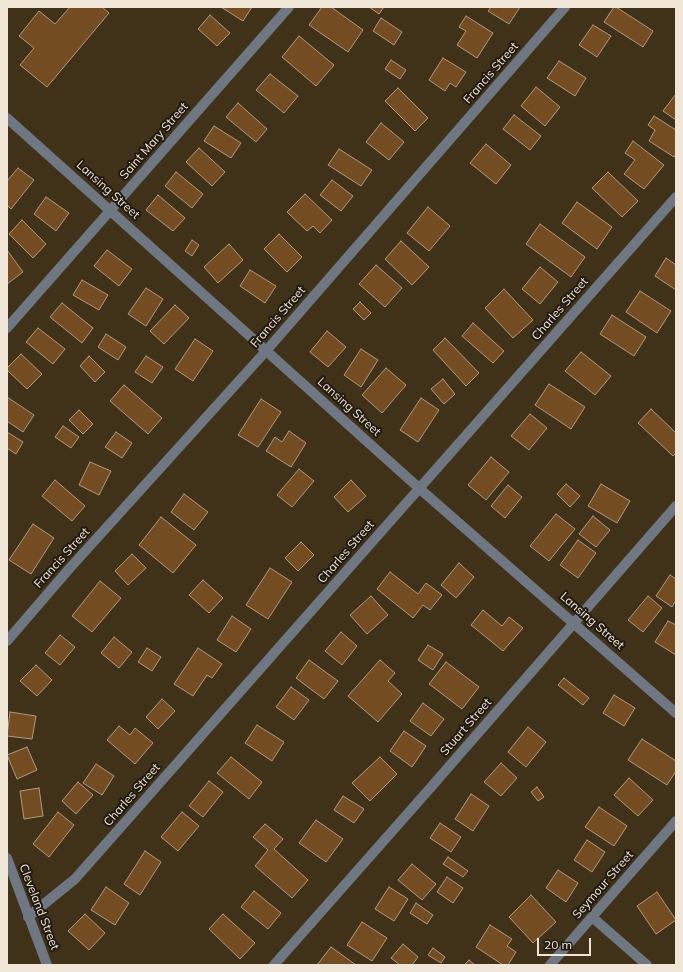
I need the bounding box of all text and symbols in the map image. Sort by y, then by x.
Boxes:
street label: Francis Street [461,40,521,106]
street label: Saint Mary Street [117,100,191,182]
street label: Lansing Street [73,158,143,222]
street label: Charles Street [529,275,591,343]
street label: Francis Street [248,284,308,350]
street label: Lansing Street [314,375,384,439]
street label: Charles Street [315,518,377,586]
street label: Francis Street [31,525,93,591]
street label: Lansing Street [557,589,627,653]
street label: Stuart Street [437,695,495,759]
street label: Charles Street [101,761,163,829]
street label: Seymour Street [570,848,636,922]
street label: Cleveland Street [16,862,62,952]
scale bar [539,930,593,956]
text: 20 m [544,937,572,952]

